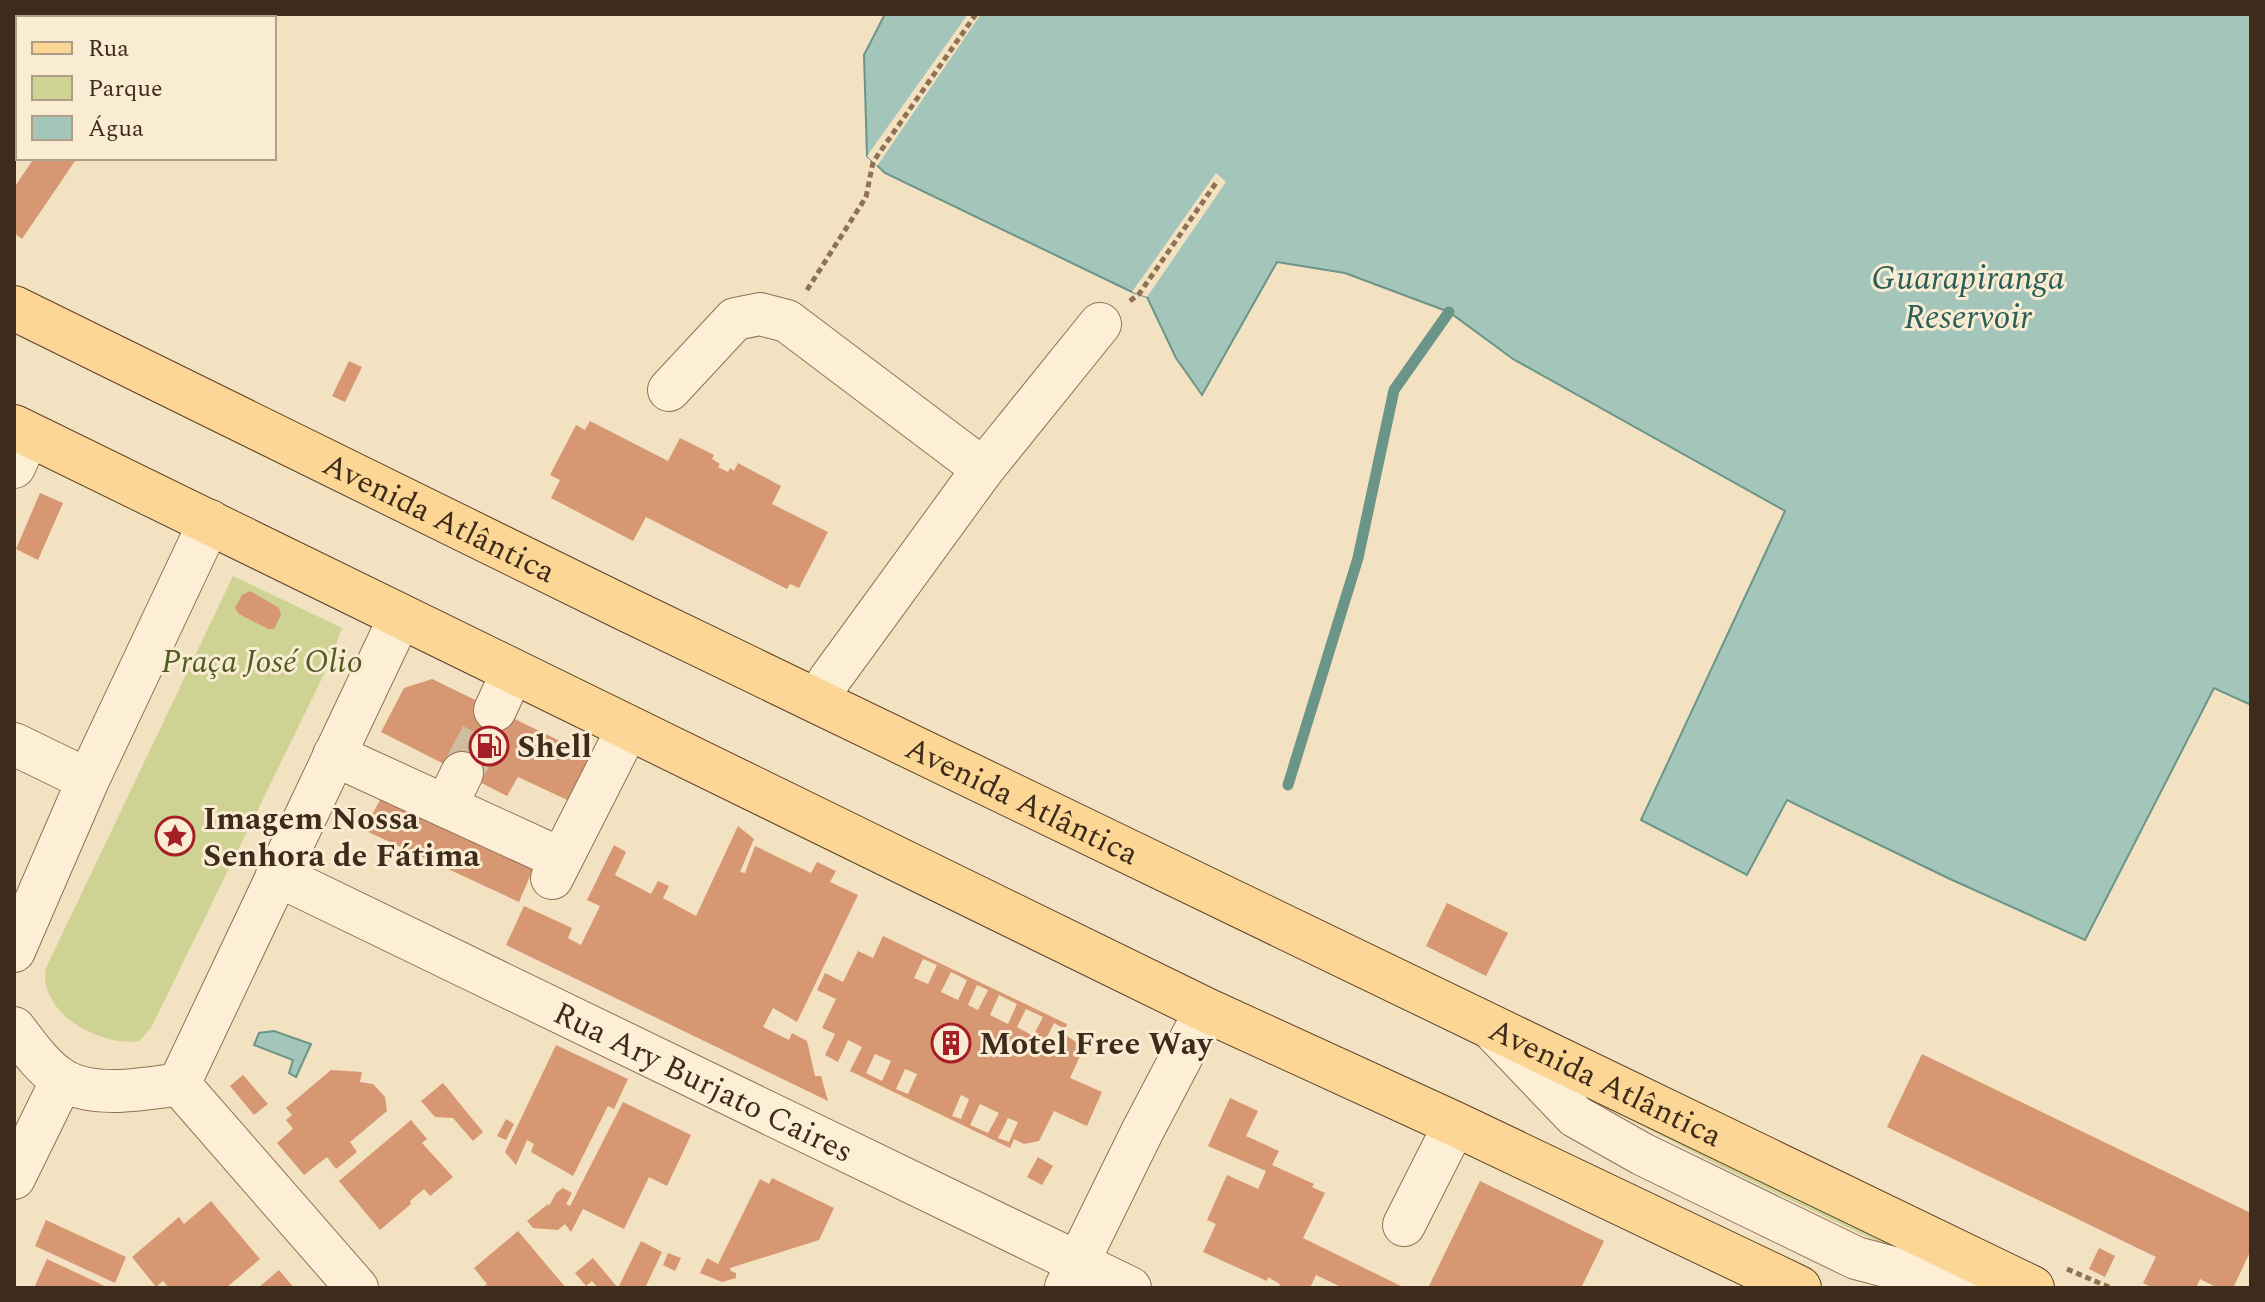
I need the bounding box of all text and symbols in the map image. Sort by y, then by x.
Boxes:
legend [16,16,276,160]
text: Rua [88,31,129,67]
text: Parque [88,71,163,107]
text: Água [88,111,144,147]
water label: Guarapiranga Reservoir [1871,253,2065,344]
street label: Avenida Atlântica [314,440,564,597]
park label: Praça José Olio [161,638,363,687]
place label: Shell [517,723,592,772]
street label: Avenida Atlântica [897,724,1147,879]
fuel station icon: Shell [468,725,510,767]
place label: Imagem Nossa Senhora de Fátima [203,795,480,881]
place icon: Imagem Nossa Senhora de Fátima [154,815,196,857]
street label: Rua Ary Burjato Caires [545,989,861,1176]
street label: Avenida Atlântica [1480,1006,1730,1161]
place label: Motel Free Way [979,1020,1214,1069]
building icon: Motel Free Way [930,1022,972,1064]

